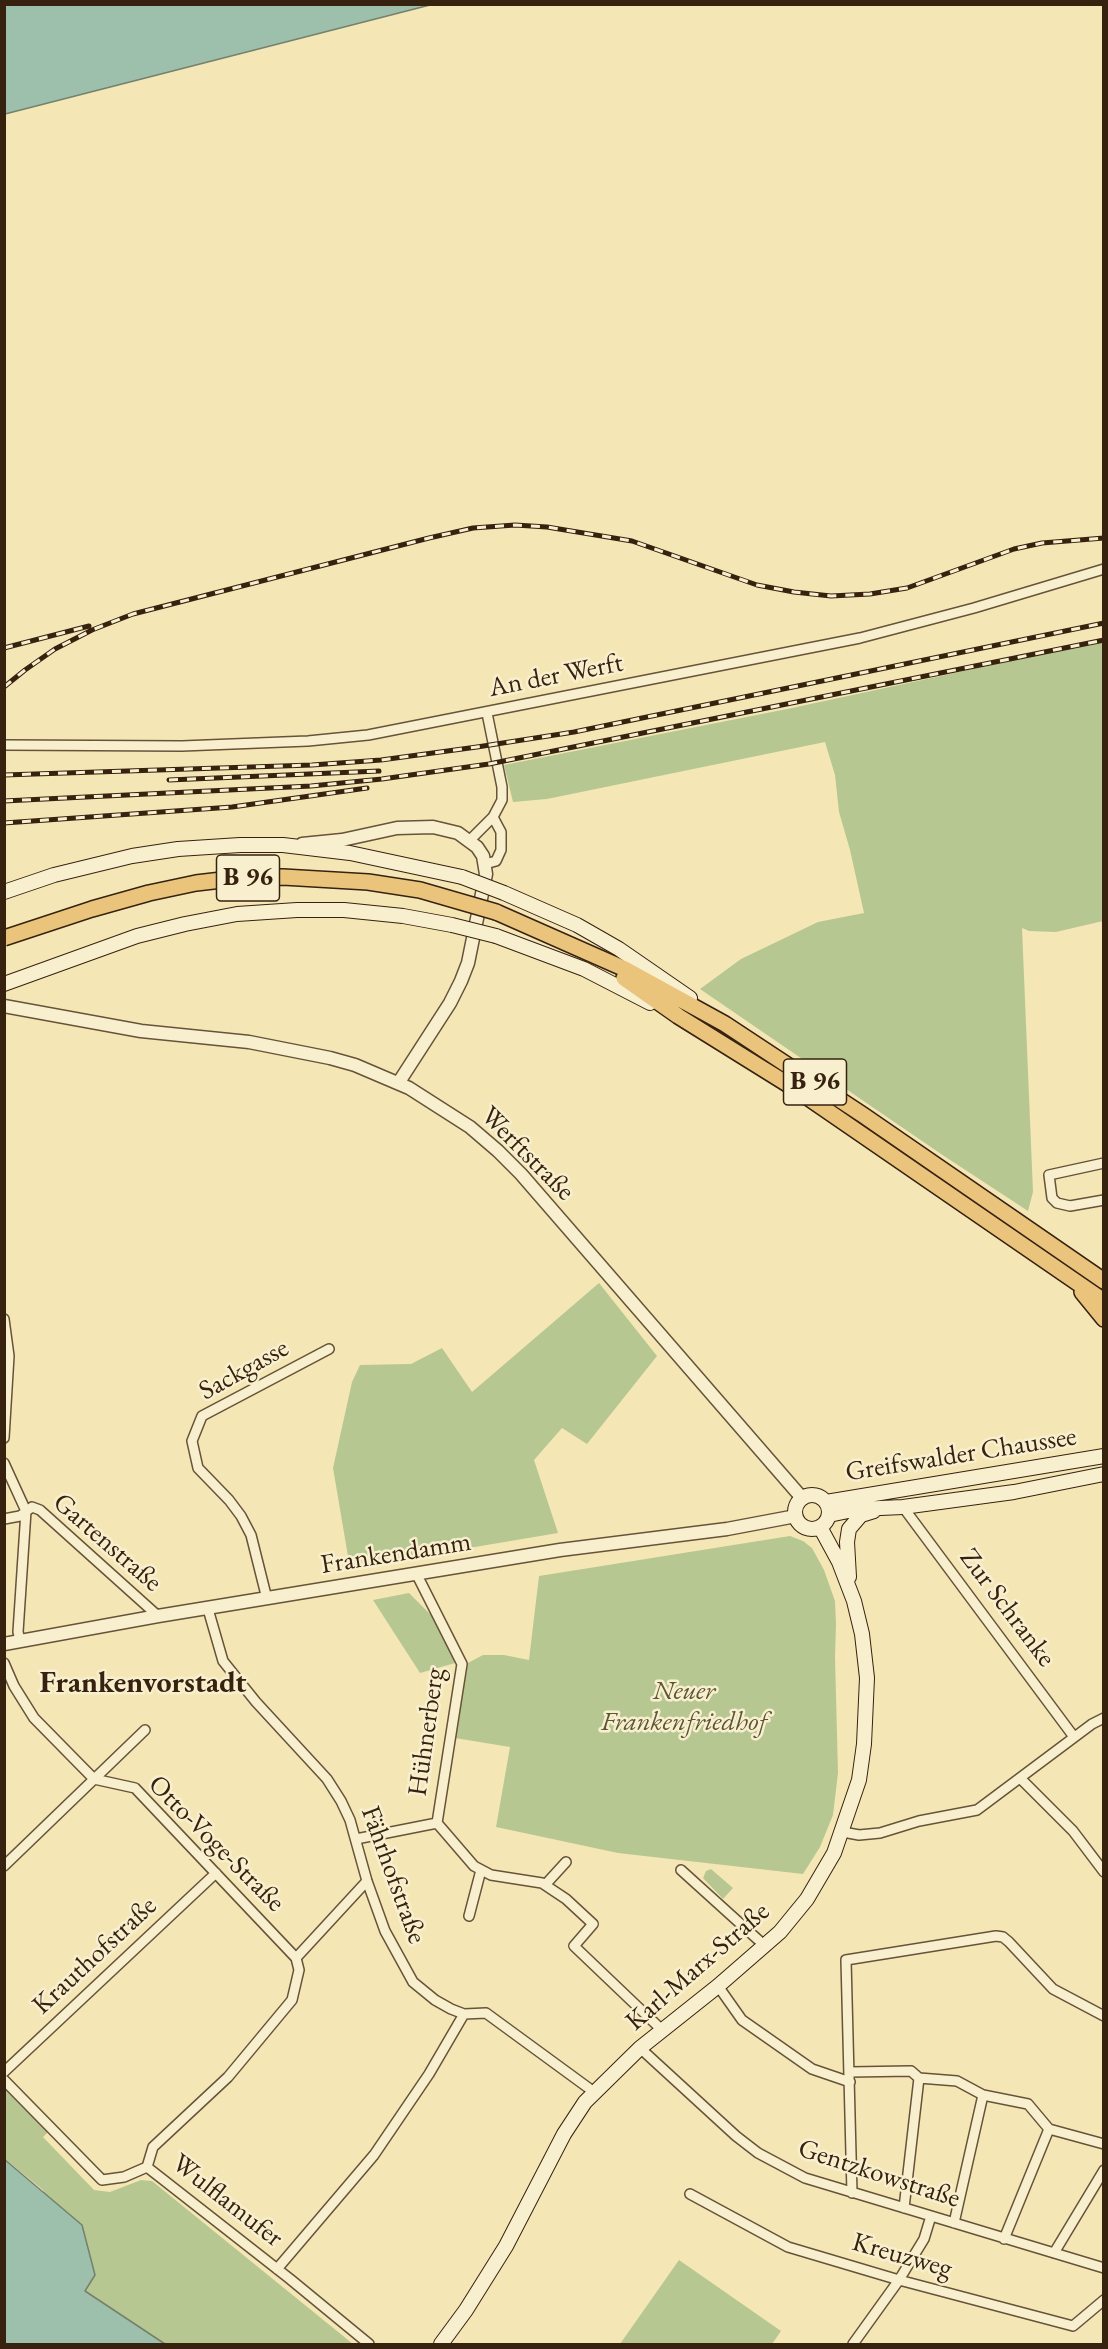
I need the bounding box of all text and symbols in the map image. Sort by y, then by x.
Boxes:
street label: An der Werft [486,647,626,705]
road number: B 96 [216,855,280,901]
road number: B 96 [784,1059,846,1105]
street label: Werftstraße [473,1100,581,1208]
street label: Sackgasse [194,1332,294,1408]
street label: Greifswalder Chaussee [843,1421,1079,1489]
street label: Gartenstraße [46,1487,168,1599]
street label: Frankendamm [319,1526,473,1582]
street label: Zur Schranke [952,1542,1062,1674]
district label: Frankenvorstadt [39,1666,247,1702]
street label: Hühnerberg [402,1666,452,1798]
park label: Neuer Frankenfriedhof [601,1676,767,1739]
street label: Otto-Voge-Straße [141,1769,291,1919]
street label: Fährhofstraße [353,1802,433,1948]
street label: Krauthofstraße [26,1890,164,2022]
street label: Karl-Marx-Straße [620,1896,776,2038]
street label: Gentzkowstraße [794,2133,964,2215]
street label: Wulflamufer [165,2147,289,2255]
street label: Kreuzweg [848,2226,956,2286]

